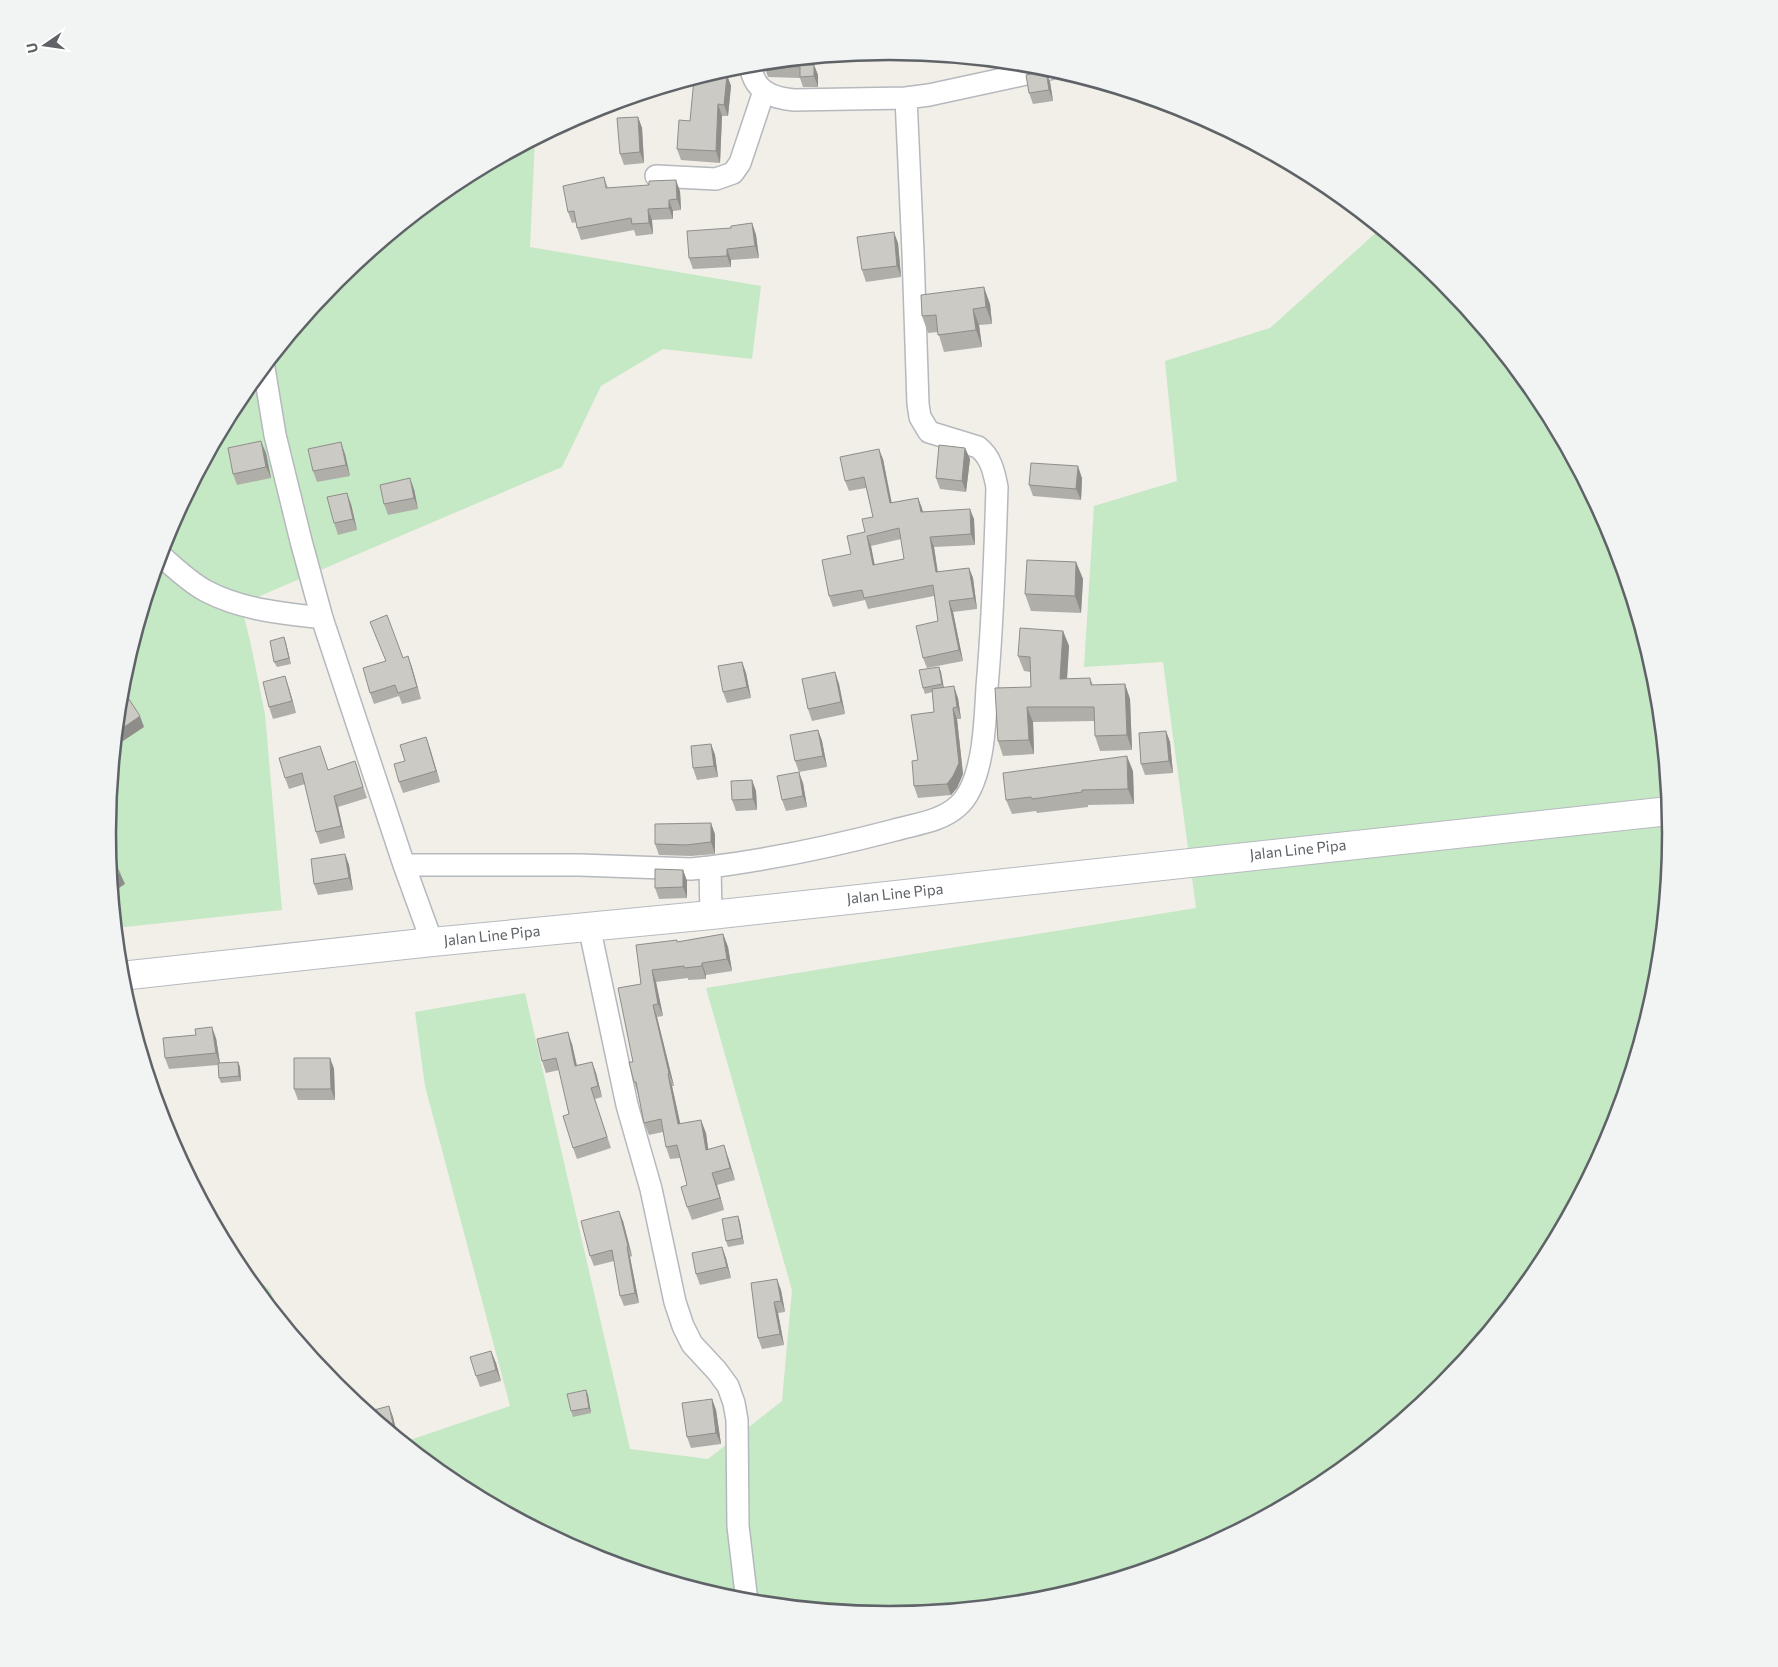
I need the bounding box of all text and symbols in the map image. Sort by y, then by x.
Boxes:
north arrow [20,20,70,70]
text: U [22,41,41,55]
street label: Jalan Line Pipa [1249,835,1347,863]
street label: Jalan Line Pipa [846,879,944,907]
street label: Jalan Line Pipa [443,921,541,949]

